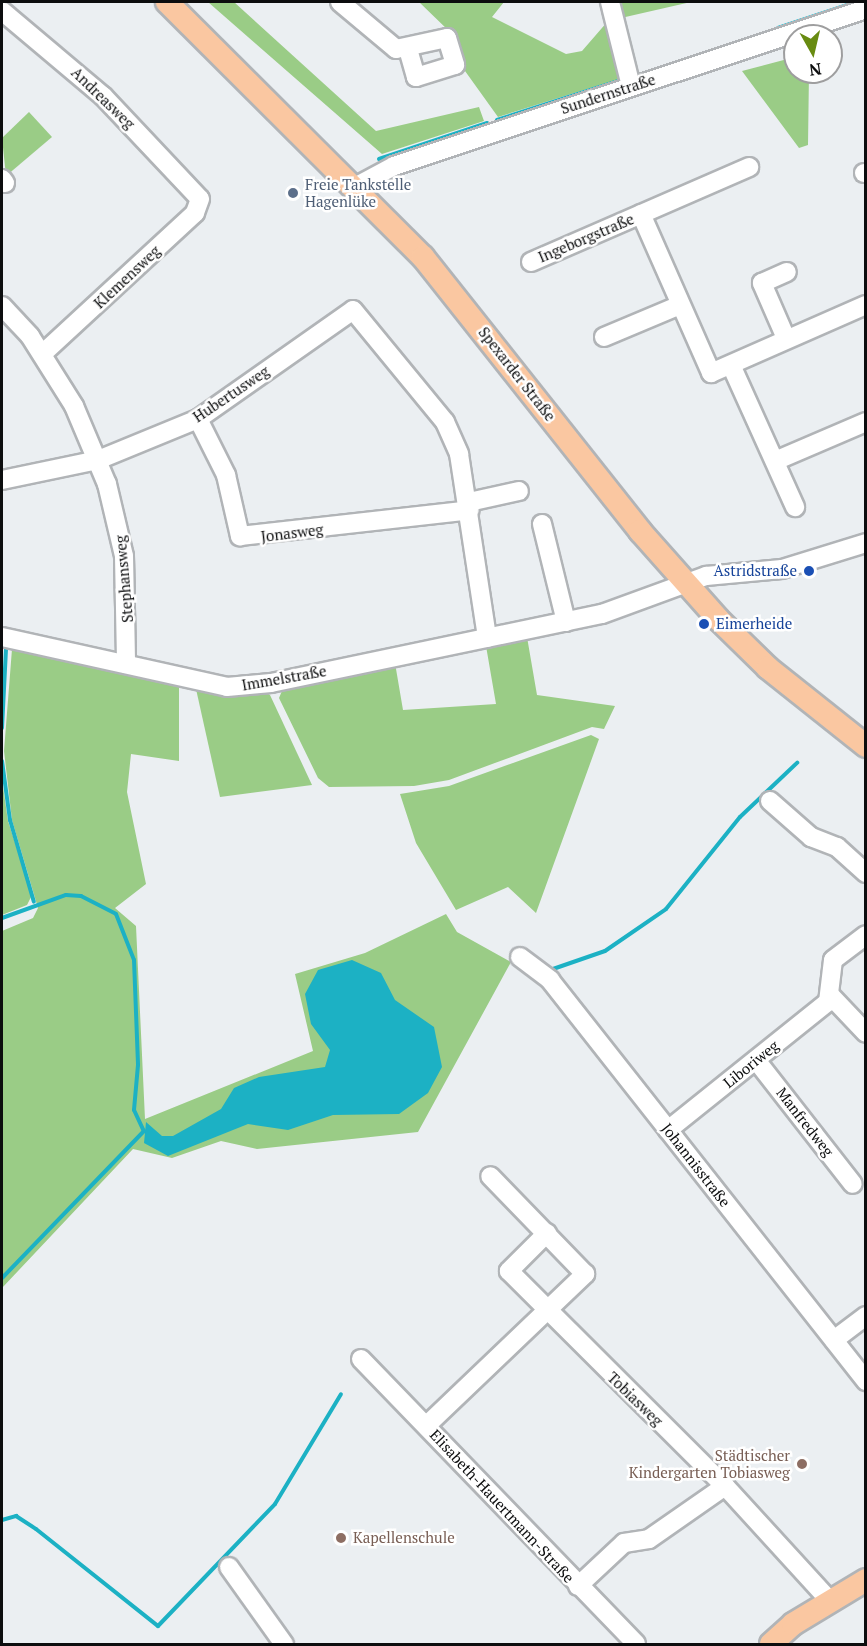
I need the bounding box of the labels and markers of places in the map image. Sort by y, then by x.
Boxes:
place label: Freie Tankstelle Hagenlüke [305,175,411,210]
marker: Freie Tankstelle Hagenlüke [286,186,300,200]
place label: Astridstraße [714,562,797,580]
marker: Astridstraße [802,564,816,578]
place label: Eimerheide [716,615,792,633]
marker: Eimerheide [697,617,711,631]
place label: Städtischer Kindergarten Tobiasweg [629,1446,790,1481]
marker: Städtischer Kindergarten Tobiasweg [795,1457,809,1471]
place label: Kapellenschule [353,1529,455,1547]
marker: Kapellenschule [334,1531,348,1545]

